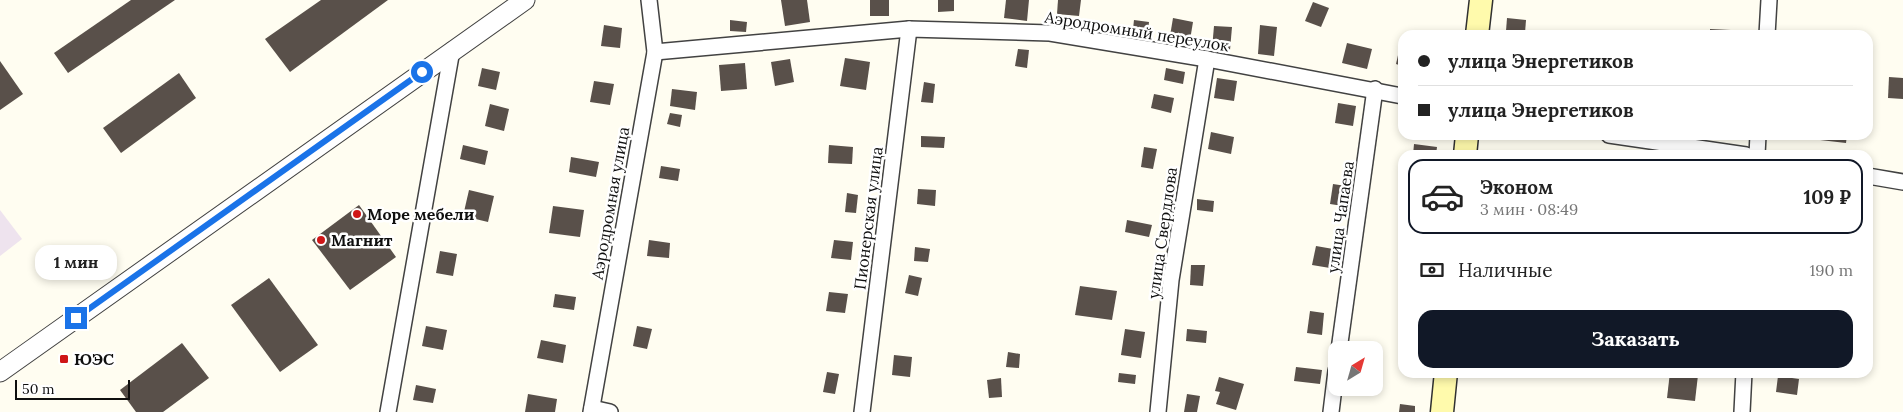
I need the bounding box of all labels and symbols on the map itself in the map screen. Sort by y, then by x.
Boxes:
street label: Аэродромный переулок [1042,6,1231,56]
route start [411,61,433,83]
street label: Аэродромная улица [587,125,633,282]
street label: Пионерская улица [849,145,887,291]
street label: улица Чапаева [1322,160,1358,274]
street label: улица Свердлова [1143,166,1181,300]
place label: Море мебели [367,204,475,224]
marker: Море мебели [351,208,363,220]
place label: Магнит [331,230,393,250]
marker: Магнит [315,234,327,246]
callout: 1 мин [35,246,117,280]
route end [65,307,87,329]
north arrow [1328,341,1382,396]
place label: ЮЭС [74,349,114,369]
marker: ЮЭС [58,353,70,365]
scale bar [15,377,130,400]

